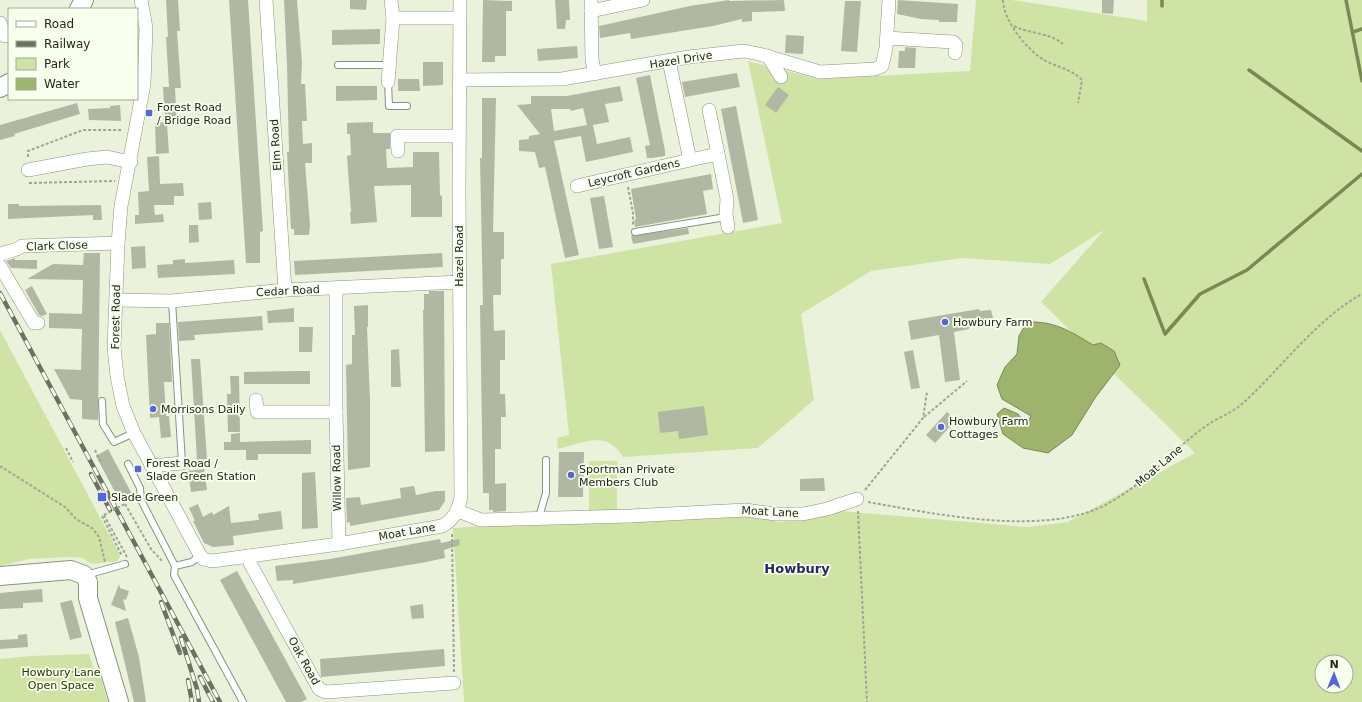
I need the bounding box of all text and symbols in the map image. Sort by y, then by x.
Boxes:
legend [8,8,138,100]
text: Road [44,17,74,31]
text: Railway [44,37,90,51]
street label: Hazel Drive [649,49,714,71]
text: Park [44,57,70,71]
text: Water [44,77,80,91]
place label: Forest Road / Bridge Road [157,101,231,127]
marker: Forest Road / Bridge Road [144,108,154,118]
street label: Elm Road [268,119,284,171]
street label: Leycroft Gardens [587,156,681,190]
street label: Hazel Road [453,225,466,287]
street label: Clark Close [26,238,88,254]
street label: Cedar Road [256,283,320,299]
street label: Forest Road [109,284,123,350]
place label: Howbury Farm [953,316,1033,329]
marker: Howbury Farm [940,317,950,327]
place label: Morrisons Daily [161,403,246,416]
marker: Morrisons Daily [148,404,158,414]
place label: Howbury Farm Cottages [949,415,1029,441]
marker: Howbury Farm Cottages [936,422,946,432]
street label: Moat Lane [1133,442,1185,489]
street label: Willow Road [330,445,344,511]
place label: Forest Road / Slade Green Station [146,457,256,483]
place label: Sportman Private Members Club [579,463,675,489]
marker: Forest Road / Slade Green Station [133,464,143,474]
marker: Sportman Private Members Club [566,470,576,480]
marker: Slade Green [96,491,108,503]
place label: Slade Green [111,491,178,504]
street label: Moat Lane [741,504,799,520]
street label: Moat Lane [378,521,437,543]
district label: Howbury [764,561,830,576]
street label: Oak Road [285,635,323,687]
north arrow [1314,654,1354,694]
text: N [1329,658,1339,671]
park label: Howbury Lane Open Space [21,666,101,692]

